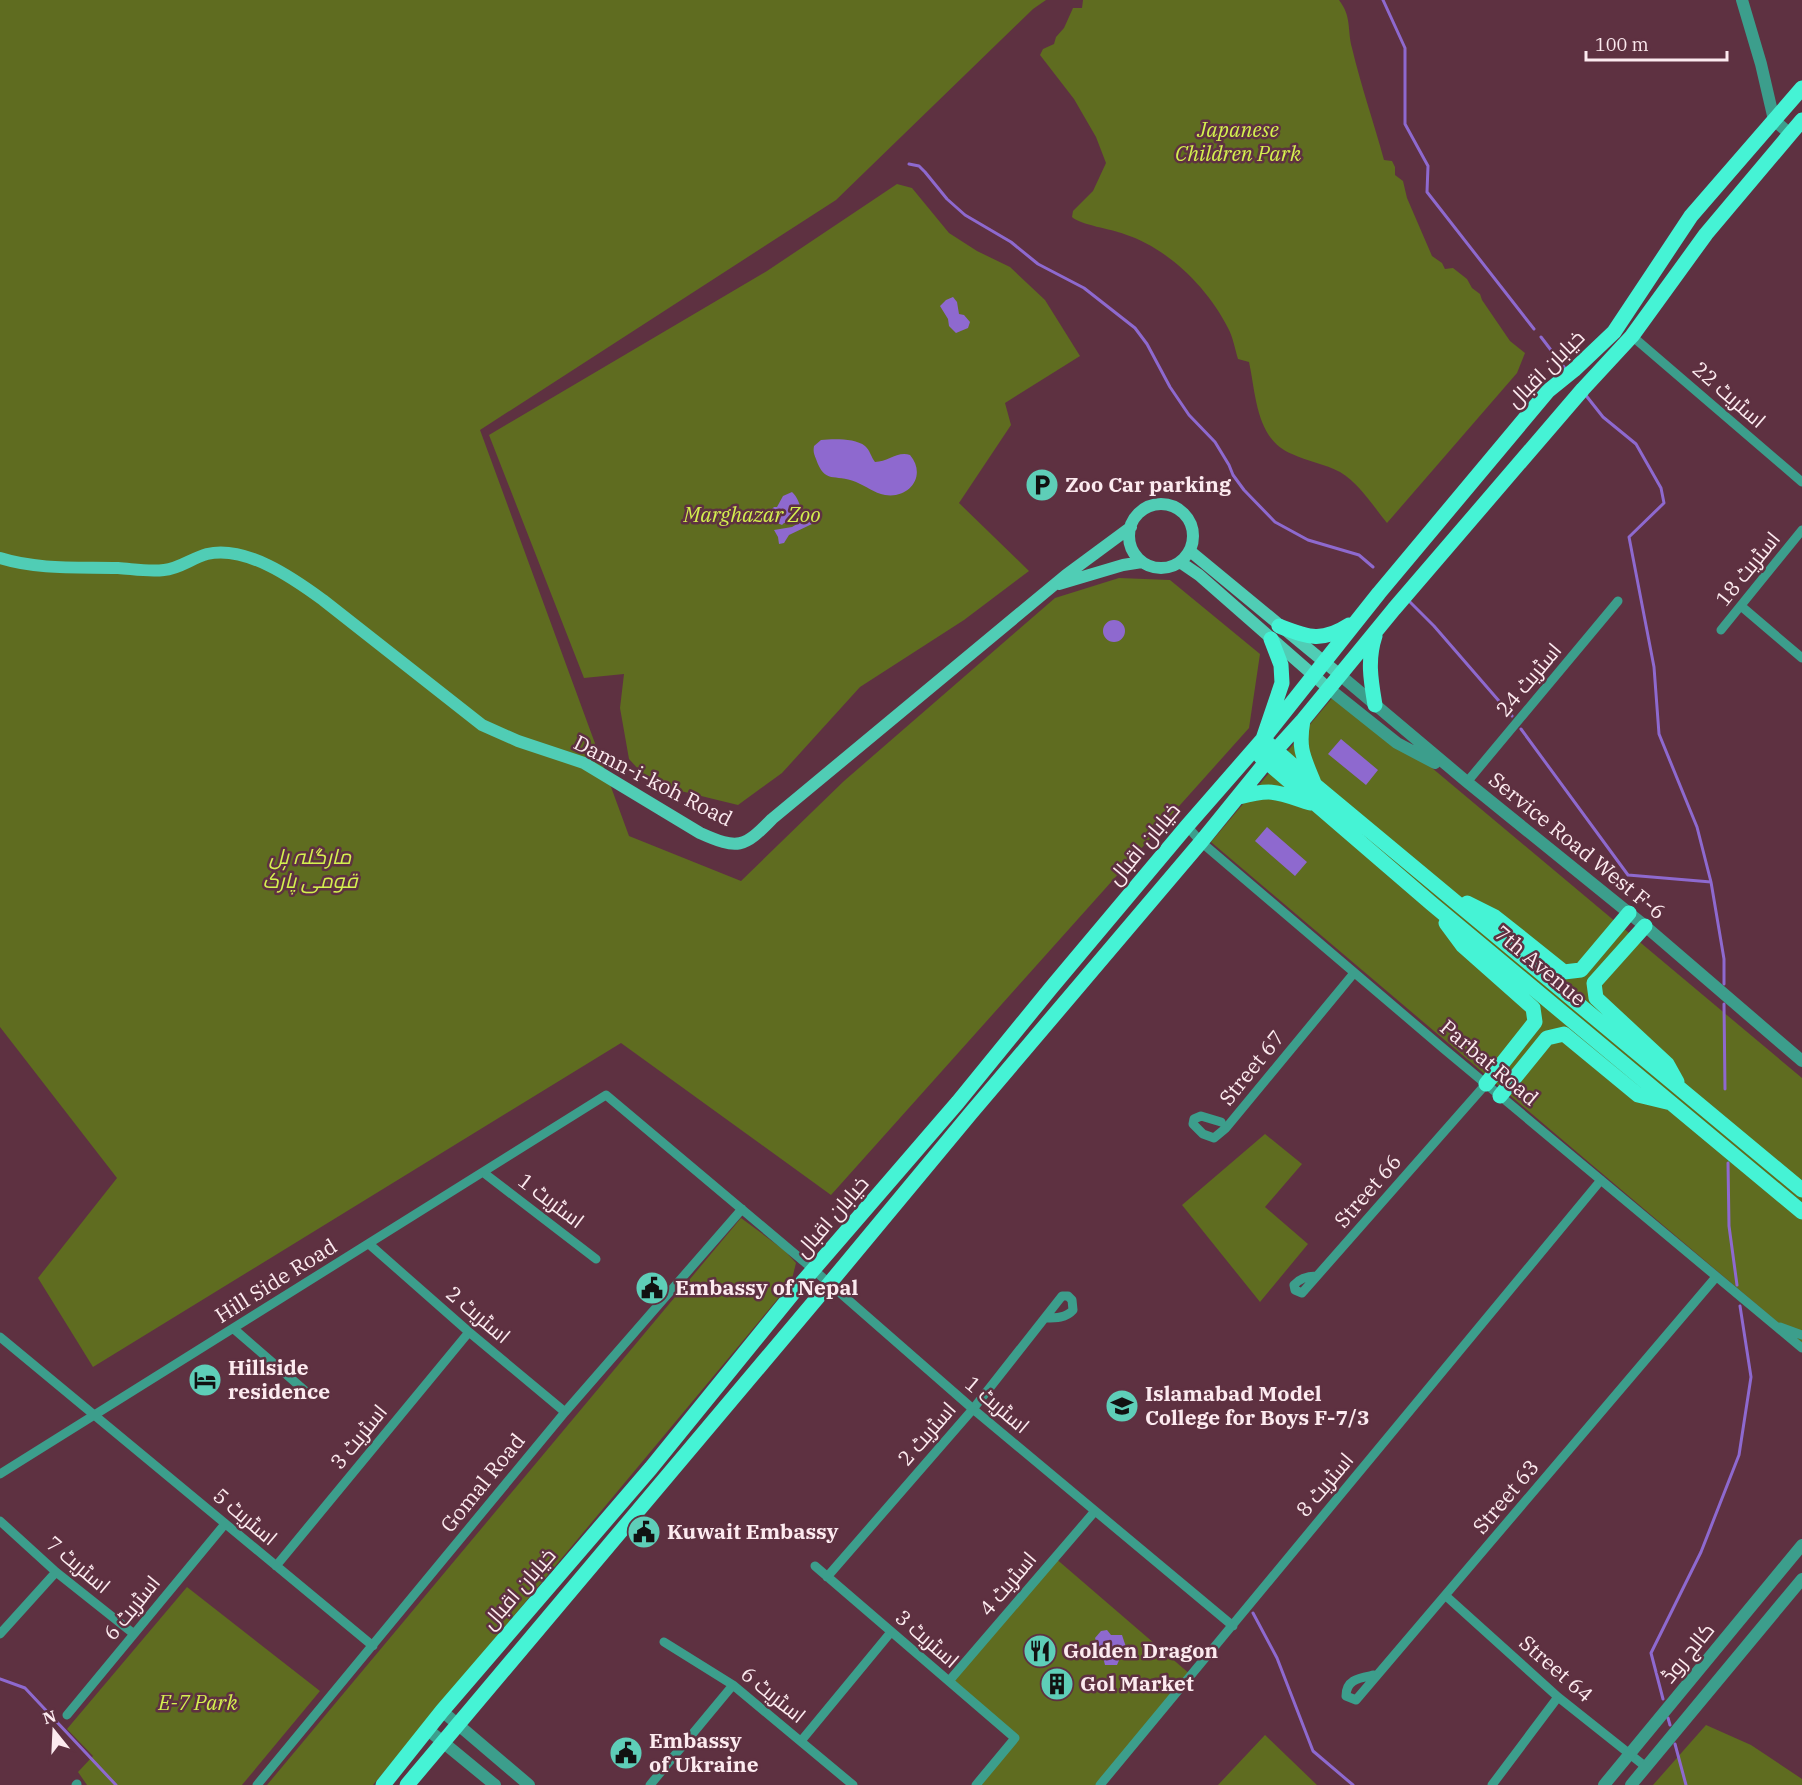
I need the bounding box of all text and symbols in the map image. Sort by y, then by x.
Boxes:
scale bar [1586,24,1727,62]
text: 100 m [1595,33,1649,56]
park label: Japanese Children Park [1175,115,1302,167]
street label: خیابان اقبال [1500,323,1590,413]
street label: اسٹریٹ 22 [1687,355,1772,434]
parking icon: Zoo Car parking [1024,467,1060,503]
place label: Zoo Car parking [1065,470,1232,498]
park label: Marghazar Zoo [682,500,821,528]
street label: اسٹریٹ 18 [1709,525,1786,612]
street label: اسٹریٹ 24 [1489,637,1567,722]
street label: Damn-i-koh Road [569,728,738,832]
street label: Service Road West F-6 [1483,765,1672,925]
street label: خیابان اقبال [1101,796,1186,890]
park label: مارگلہ ہل قومی پارک [262,842,359,895]
street label: 7th Avenue [1489,919,1592,1012]
street label: Parbat Road [1435,1013,1545,1112]
street label: Street 67 [1212,1024,1290,1111]
street label: Street 66 [1327,1148,1407,1233]
street label: اسٹریٹ 1 [513,1166,590,1234]
street label: خیابان اقبال [788,1170,874,1263]
street label: Hill Side Road [209,1231,342,1329]
public building icon: Embassy of Nepal [634,1270,670,1306]
place label: Embassy of Nepal [675,1273,858,1301]
street label: اسٹریٹ 2 [441,1279,517,1349]
place label: Hillside residence [228,1353,330,1405]
hotel icon: Hillside residence [187,1362,223,1398]
street label: اسٹریٹ 1 [960,1369,1036,1439]
place label: Islamabad Model College for Boys F-7/3 [1145,1379,1370,1431]
school or university icon: Islamabad Model College for Boys F-7/3 [1104,1388,1140,1424]
street label: اسٹریٹ 2 [891,1396,962,1471]
street label: اسٹریٹ 3 [324,1398,393,1475]
street label: Gomal Road [434,1427,531,1538]
street label: اسٹریٹ 8 [1289,1446,1359,1522]
street label: Street 63 [1466,1453,1545,1539]
street label: اسٹریٹ 5 [208,1481,284,1551]
public building icon: Kuwait Embassy [626,1514,662,1550]
place label: Kuwait Embassy [667,1517,839,1545]
street label: اسٹریٹ 7 [41,1529,117,1599]
street label: خیابان اقبال [475,1542,561,1635]
street label: اسٹریٹ 4 [972,1545,1042,1621]
street label: اسٹریٹ 6 [97,1569,166,1646]
street label: اسٹریٹ 3 [890,1603,965,1674]
street label: کالج روڈ [1654,1616,1721,1689]
street label: Street 64 [1514,1628,1599,1708]
restaurant icon: Golden Dragon [1022,1633,1058,1669]
place label: Golden Dragon [1063,1636,1218,1664]
street label: اسٹریٹ 6 [735,1660,812,1729]
building icon: Gol Market [1039,1666,1075,1702]
place label: Gol Market [1080,1669,1194,1697]
park label: E-7 Park [157,1688,239,1716]
north arrow [24,1701,84,1761]
text: N [40,1705,58,1728]
place label: Embassy of Ukraine [649,1726,759,1778]
public building icon: Embassy of Ukraine [608,1735,644,1771]

